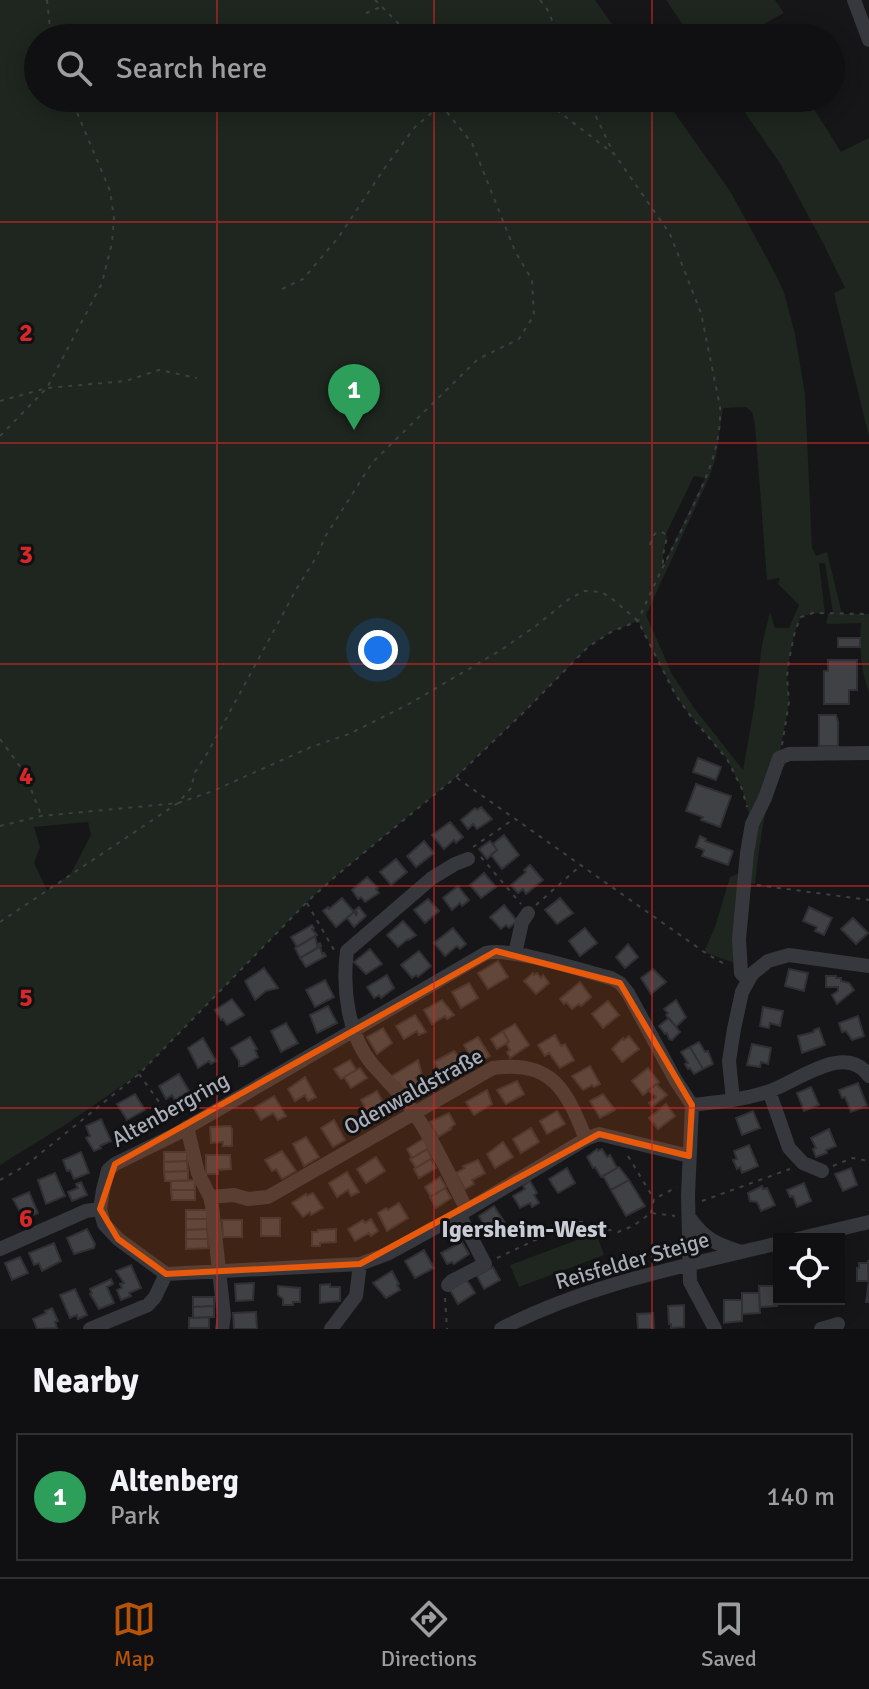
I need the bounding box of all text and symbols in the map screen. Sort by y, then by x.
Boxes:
search box [24,24,845,112]
icon: search [52,46,96,90]
text: Search here [116,50,267,87]
text: 2 [19,317,33,349]
pin: 1 [328,364,380,430]
text: 3 [19,539,33,571]
your location [358,630,398,670]
text: 4 [19,760,33,792]
text: 5 [19,982,33,1014]
street label: Odenwaldstraße [339,1042,488,1141]
street label: Altenbergring [107,1066,234,1153]
text: 6 [19,1203,33,1235]
district label: Igersheim-West [441,1214,607,1244]
street label: Reisfelder Steige [552,1226,712,1295]
map controls [773,1233,845,1305]
button: locate [773,1233,845,1305]
text: Nearby [32,1360,139,1402]
text: Altenberg [110,1463,239,1500]
text: 1 [53,1481,67,1513]
text: 140 m [766,1481,835,1513]
text: Park [110,1500,160,1532]
tab: Map [112,1597,156,1672]
tab: Directions [381,1597,477,1672]
tab: Saved [701,1597,757,1672]

